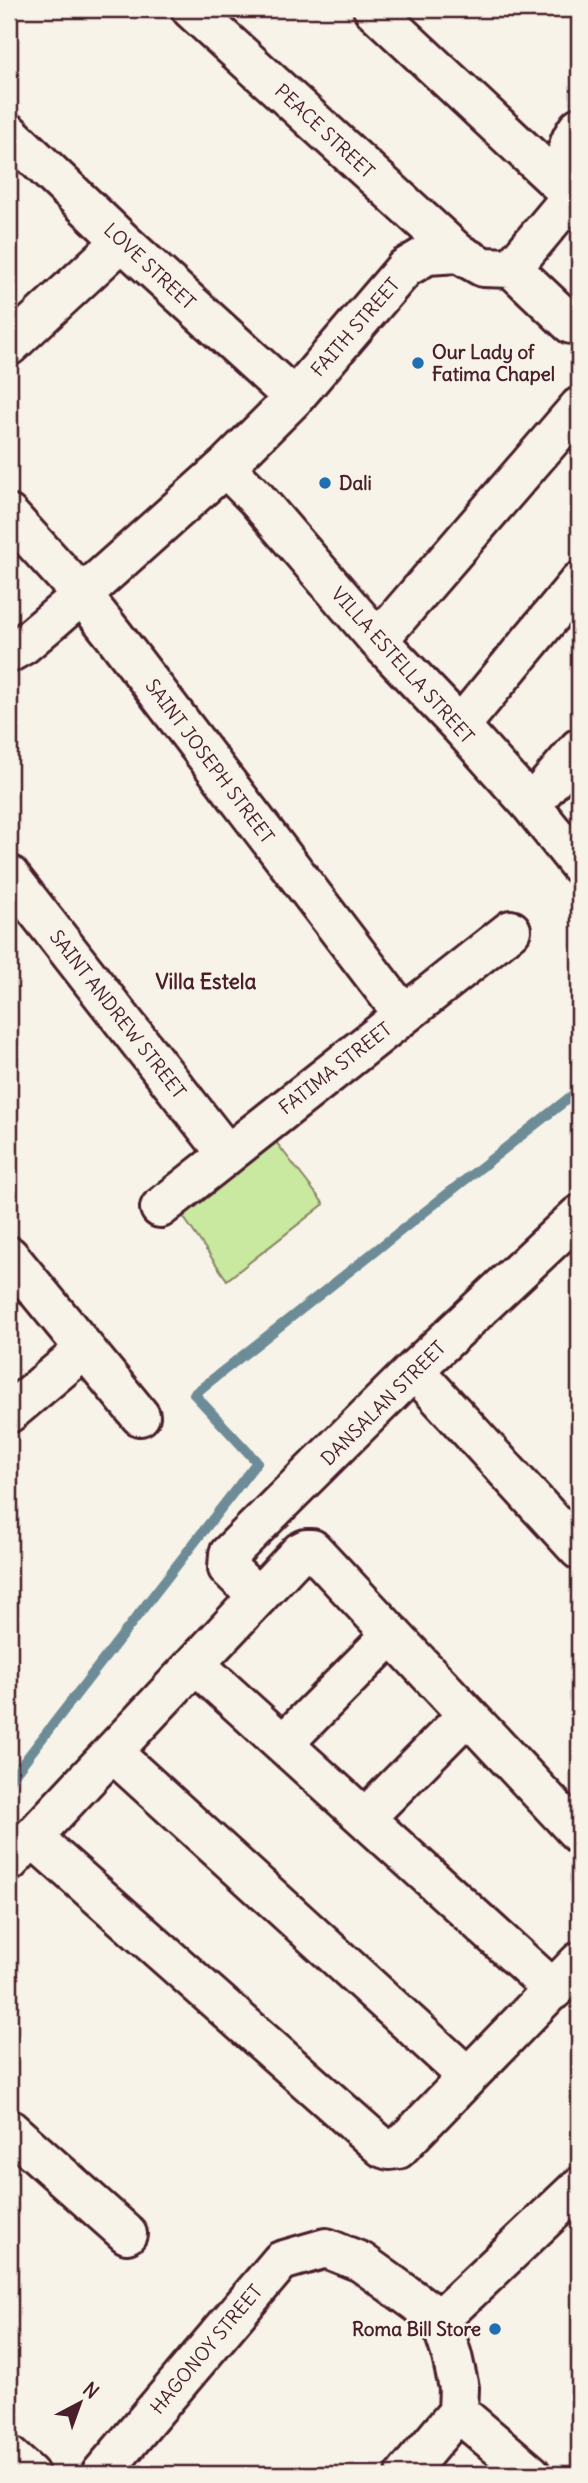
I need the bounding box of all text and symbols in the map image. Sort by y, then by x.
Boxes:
street label: PEACE STREET [270,79,380,183]
street label: LOVE STREET [99,217,201,315]
street label: FAITH STREET [305,273,405,381]
place label: Our Lady of Fatima Chapel [432,340,555,386]
marker: Our Lady of Fatima Chapel [410,355,426,371]
place label: Dali [339,471,372,495]
marker: Dali [317,475,333,491]
street label: VILLA ESTELLA STREET [326,582,480,748]
street label: SAINT JOSEPH STREET [140,674,280,848]
street label: SAINT ANDREW STREET [45,925,191,1103]
district label: Villa Estela [156,968,257,995]
street label: FATIMA STREET [274,1017,396,1119]
street label: DANSALAN STREET [316,1336,450,1470]
street label: HAGONOY STREET [145,2279,267,2419]
place label: Roma Bill Store [352,2317,481,2341]
marker: Roma Bill Store [487,2321,503,2337]
north arrow [46,2368,116,2438]
text: N [78,2377,104,2404]

